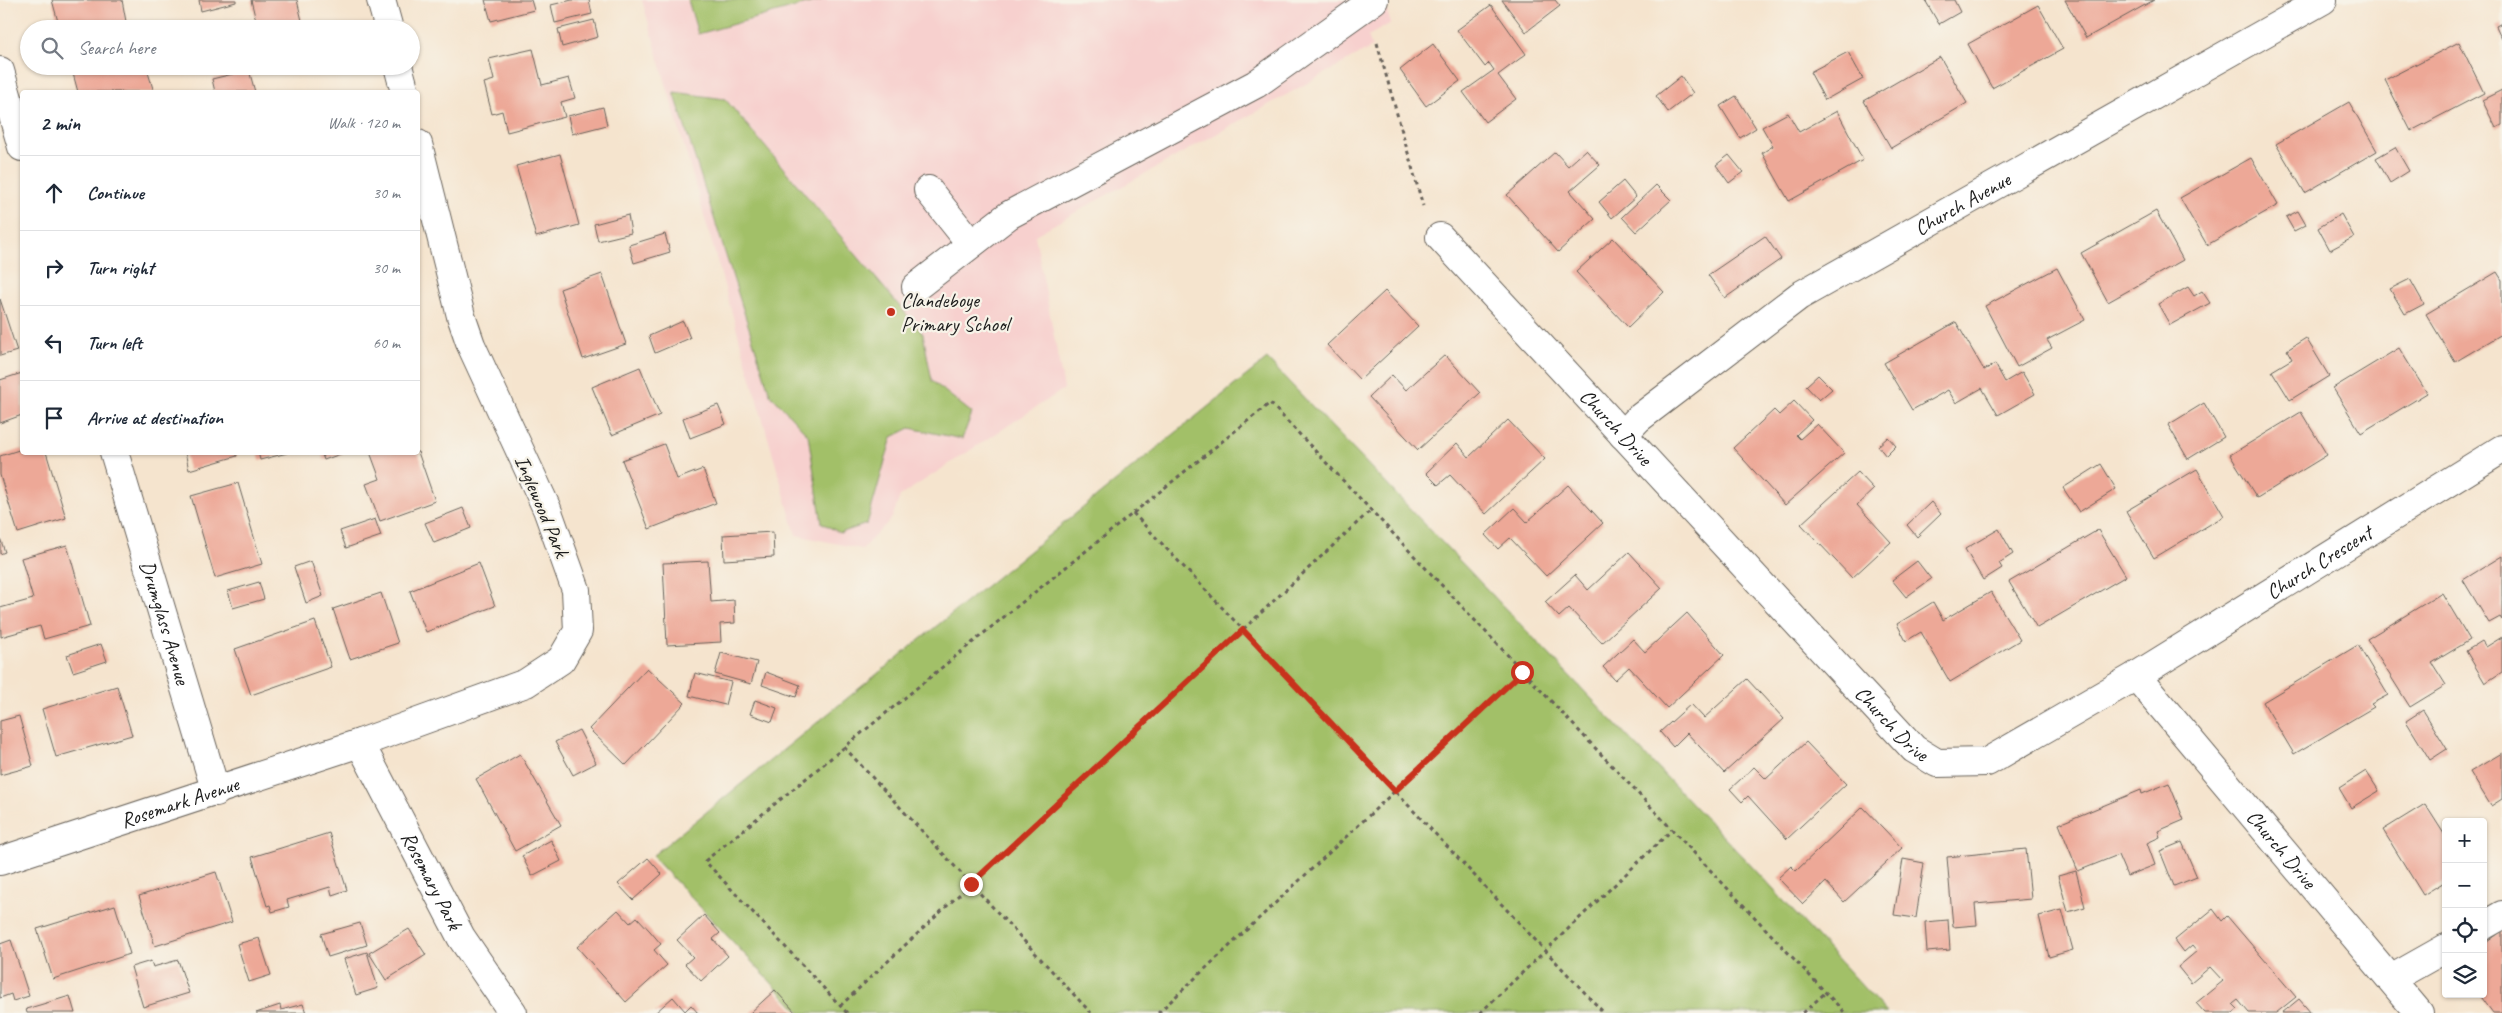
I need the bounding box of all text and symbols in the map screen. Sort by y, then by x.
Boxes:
search box [20,20,420,75]
icon: search [38,34,66,62]
text: Search here [78,36,155,60]
text: 2 min [40,110,80,136]
text: Walk · 120 m [328,113,400,133]
street label: Church Avenue [1910,166,2016,241]
icon: ahead [40,179,68,207]
text: Continue [87,181,144,205]
text: 30 m [373,183,400,203]
icon: right [40,254,68,282]
text: Turn right [87,256,154,280]
text: 30 m [373,258,400,278]
place label: Clandeboye Primary School [901,287,1012,337]
marker: Clandeboye Primary School [885,306,897,318]
icon: left [40,329,68,357]
text: Turn left [87,331,142,355]
text: 60 m [373,333,400,353]
street label: Church Drive [1574,383,1659,472]
icon: arrive [40,404,68,432]
text: Arrive at destination [87,406,223,430]
street label: Inglewood Park [509,451,576,563]
street label: Church Crescent [2261,518,2379,605]
street label: Drumglass Avenue [134,558,196,689]
route start [1511,661,1534,684]
street label: Church Drive [1849,681,1934,768]
street label: Rosemark Avenue [117,770,243,834]
street label: Church Drive [2241,804,2323,895]
map controls [2442,818,2487,998]
button: + [2442,818,2487,863]
street label: Rosemary Park [395,827,468,935]
button: − [2442,863,2487,908]
route end [960,873,983,896]
button: locate [2442,908,2487,953]
button: layers [2442,953,2487,998]

